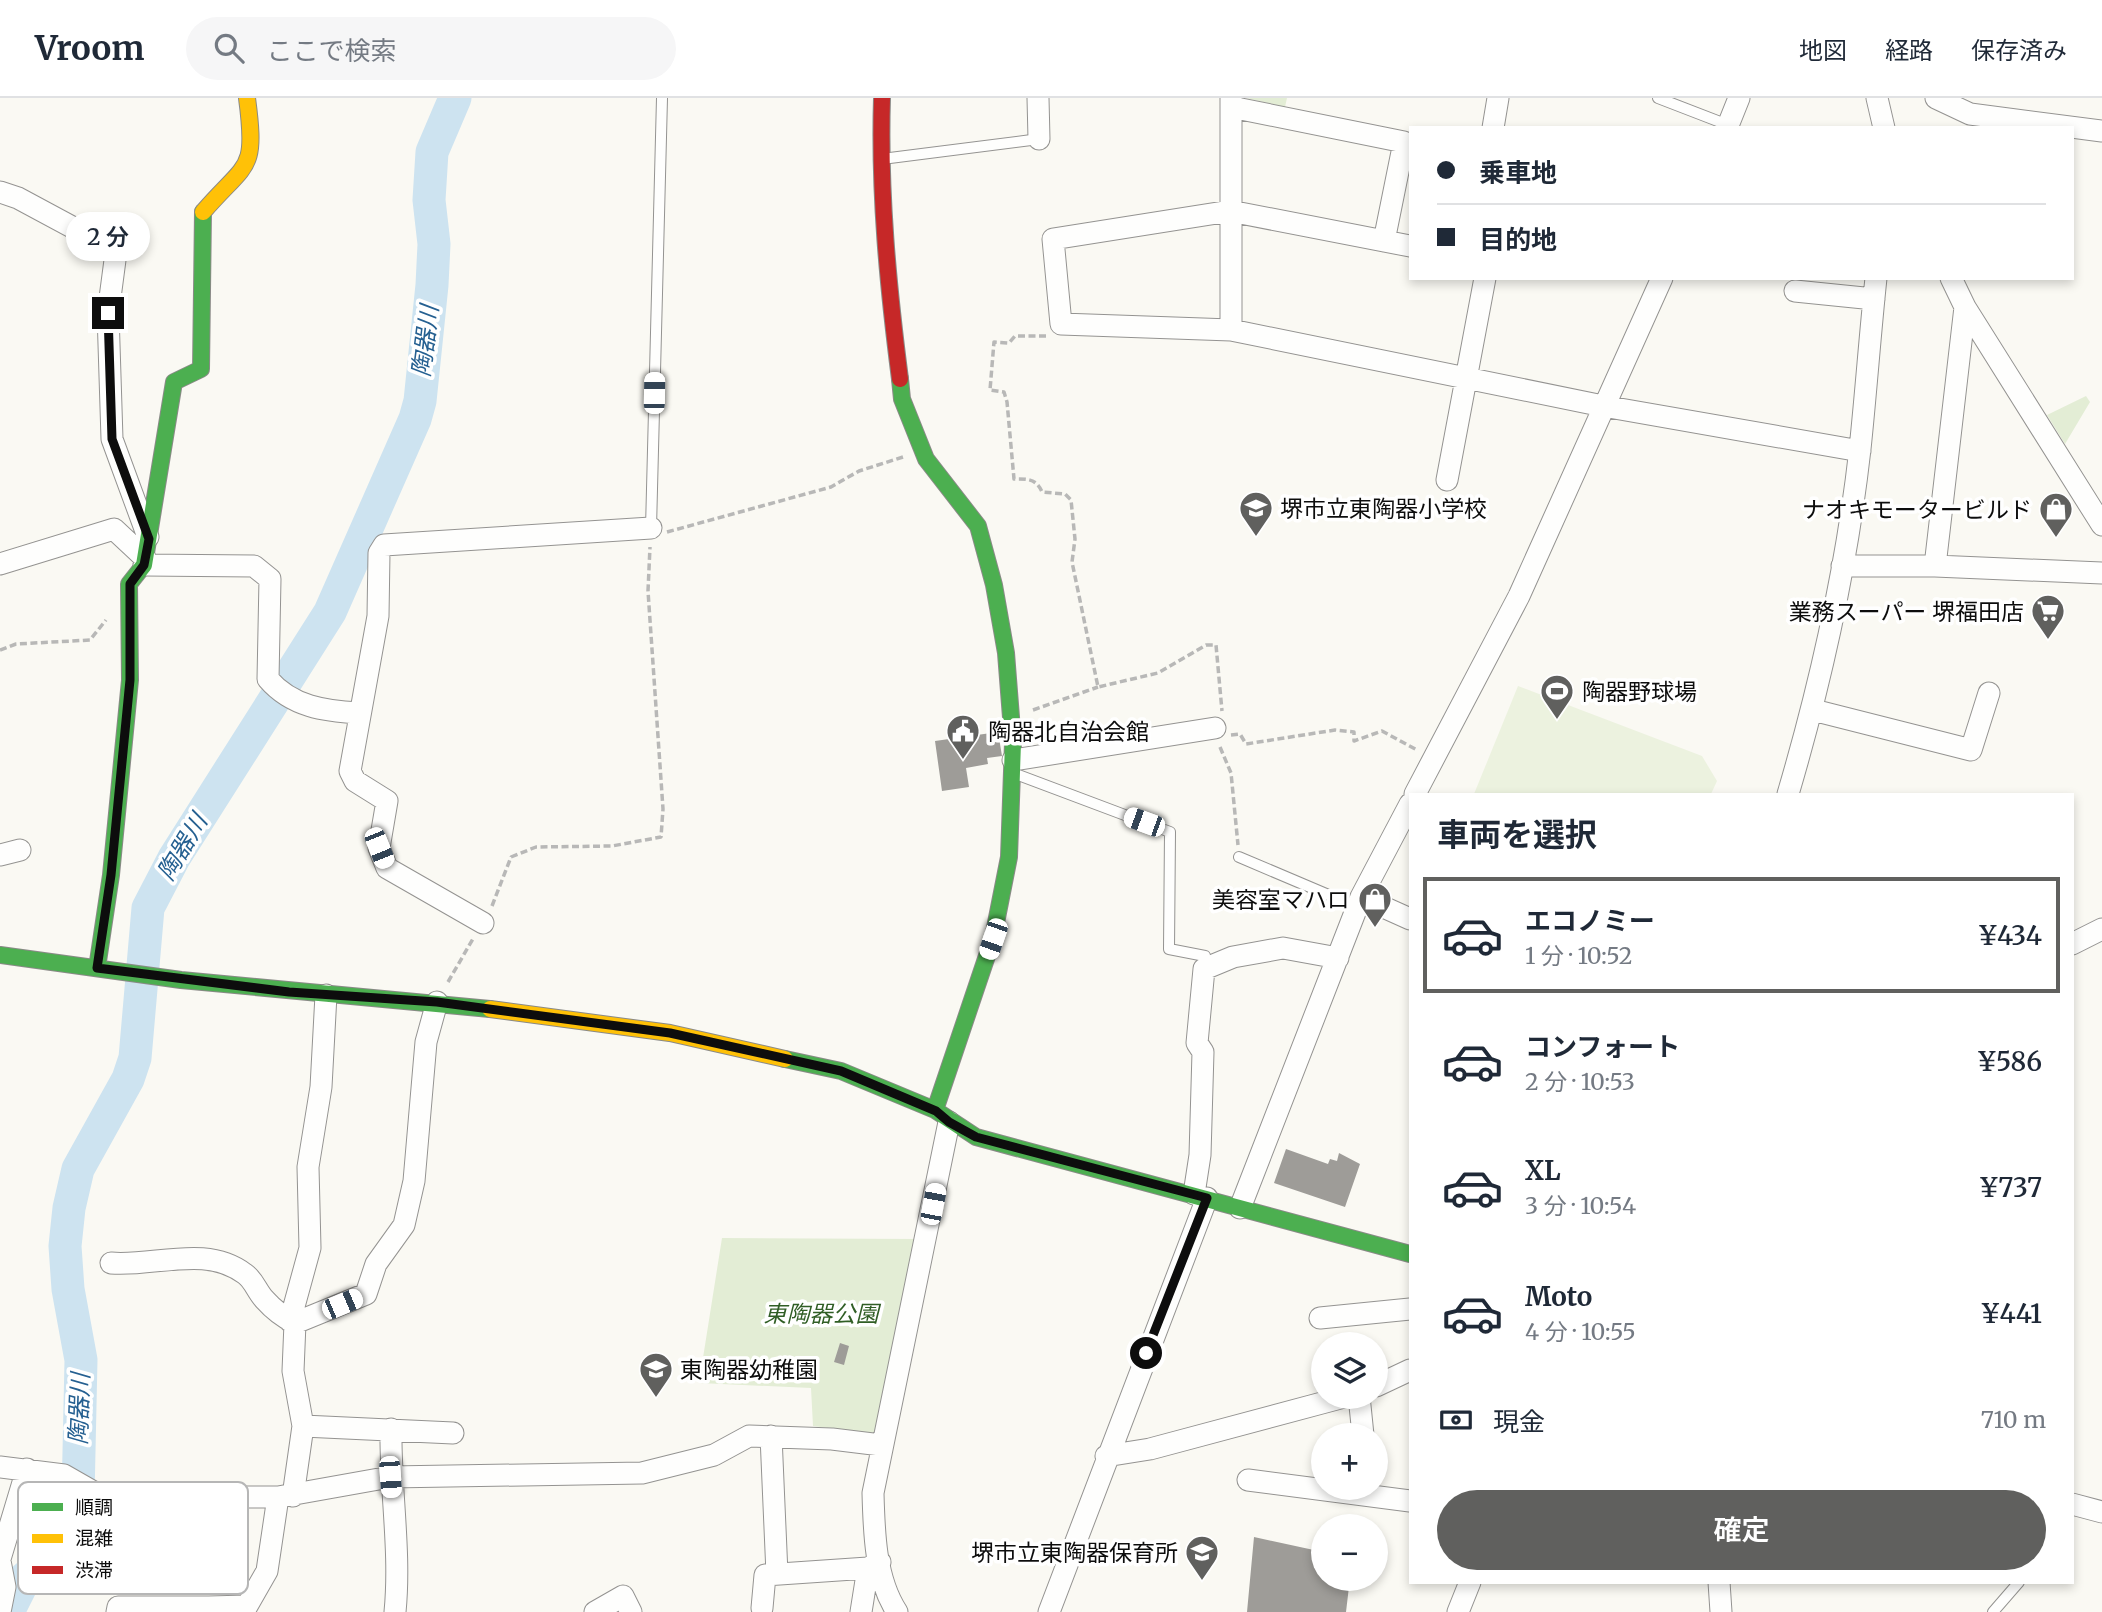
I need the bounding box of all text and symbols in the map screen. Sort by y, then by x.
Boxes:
search box [186,17,676,80]
text: Vroom [35,28,144,69]
icon: search [210,29,248,67]
text: ここで検索 [266,34,396,67]
text: 地図 [1799,35,1847,66]
text: 経路 [1885,35,1933,66]
text: 保存済み [1971,35,2067,66]
text: 乗車地 [1479,156,1557,189]
callout: 2 分 [66,212,150,260]
text: 2 分 [87,222,129,251]
text: 目的地 [1479,223,1557,256]
route end [92,297,124,329]
water label: 陶器川 [405,300,445,379]
car [644,372,665,414]
school or university icon: 堺市立東陶器小学校 [1237,489,1275,538]
shop icon: ナオキモータービルド [2037,490,2075,539]
place label: 堺市立東陶器小学校 [1280,494,1487,523]
place label: ナオキモータービルド [1802,495,2032,524]
supermarket icon: 業務スーパー 堺福田店 [2029,592,2067,641]
place label: 業務スーパー 堺福田店 [1789,597,2024,626]
sports icon: 陶器野球場 [1538,672,1576,721]
place label: 陶器野球場 [1582,677,1697,706]
public building icon: 陶器北自治会館 [944,712,982,761]
place label: 陶器北自治会館 [988,717,1149,746]
car [1121,805,1168,839]
water label: 陶器川 [150,806,215,886]
text: 車両を選択 [1437,815,1597,855]
car [362,825,397,871]
shop icon: 美容室マハロ [1356,880,1394,929]
place label: 美容室マハロ [1212,885,1350,914]
icon: car [1441,904,1504,967]
text: エコノミー [1525,904,1655,937]
car [977,916,1010,962]
text: ¥434 [1978,919,2042,952]
text: 1 分 · 10:52 [1525,941,1632,970]
icon: car [1441,1030,1504,1093]
text: コンフォート [1525,1030,1680,1063]
text: ¥586 [1977,1045,2042,1078]
text: 2 分 · 10:53 [1525,1067,1635,1096]
text: XL [1525,1154,1561,1187]
icon: car [1441,1156,1504,1219]
text: ¥737 [1979,1171,2042,1204]
car [919,1181,948,1227]
text: 3 分 · 10:54 [1525,1191,1636,1220]
text: Moto [1525,1280,1592,1313]
icon: car [1441,1282,1504,1345]
car [319,1286,366,1322]
text: ¥441 [1980,1297,2042,1330]
park label: 東陶器公園 [764,1299,882,1328]
text: 4 分 · 10:55 [1525,1317,1636,1346]
map controls [1311,1332,1388,1591]
button: layers [1311,1332,1388,1409]
route start [1130,1337,1162,1369]
school or university icon: 東陶器幼稚園 [637,1350,675,1399]
place label: 東陶器幼稚園 [680,1355,818,1384]
water label: 陶器川 [62,1369,96,1446]
icon: cash [1437,1401,1475,1439]
text: 現金 [1493,1405,1545,1438]
text: 710 m [1981,1405,2046,1434]
button: + [1311,1423,1388,1500]
car [379,1455,402,1499]
legend [18,1482,248,1594]
button: 確定 [1437,1490,2046,1570]
text: 順調 [75,1495,113,1519]
button: − [1311,1514,1388,1591]
text: 混雑 [75,1526,113,1550]
school or university icon: 堺市立東陶器保育所 [1183,1533,1221,1582]
place label: 堺市立東陶器保育所 [971,1538,1178,1567]
text: 渋滞 [75,1558,113,1582]

